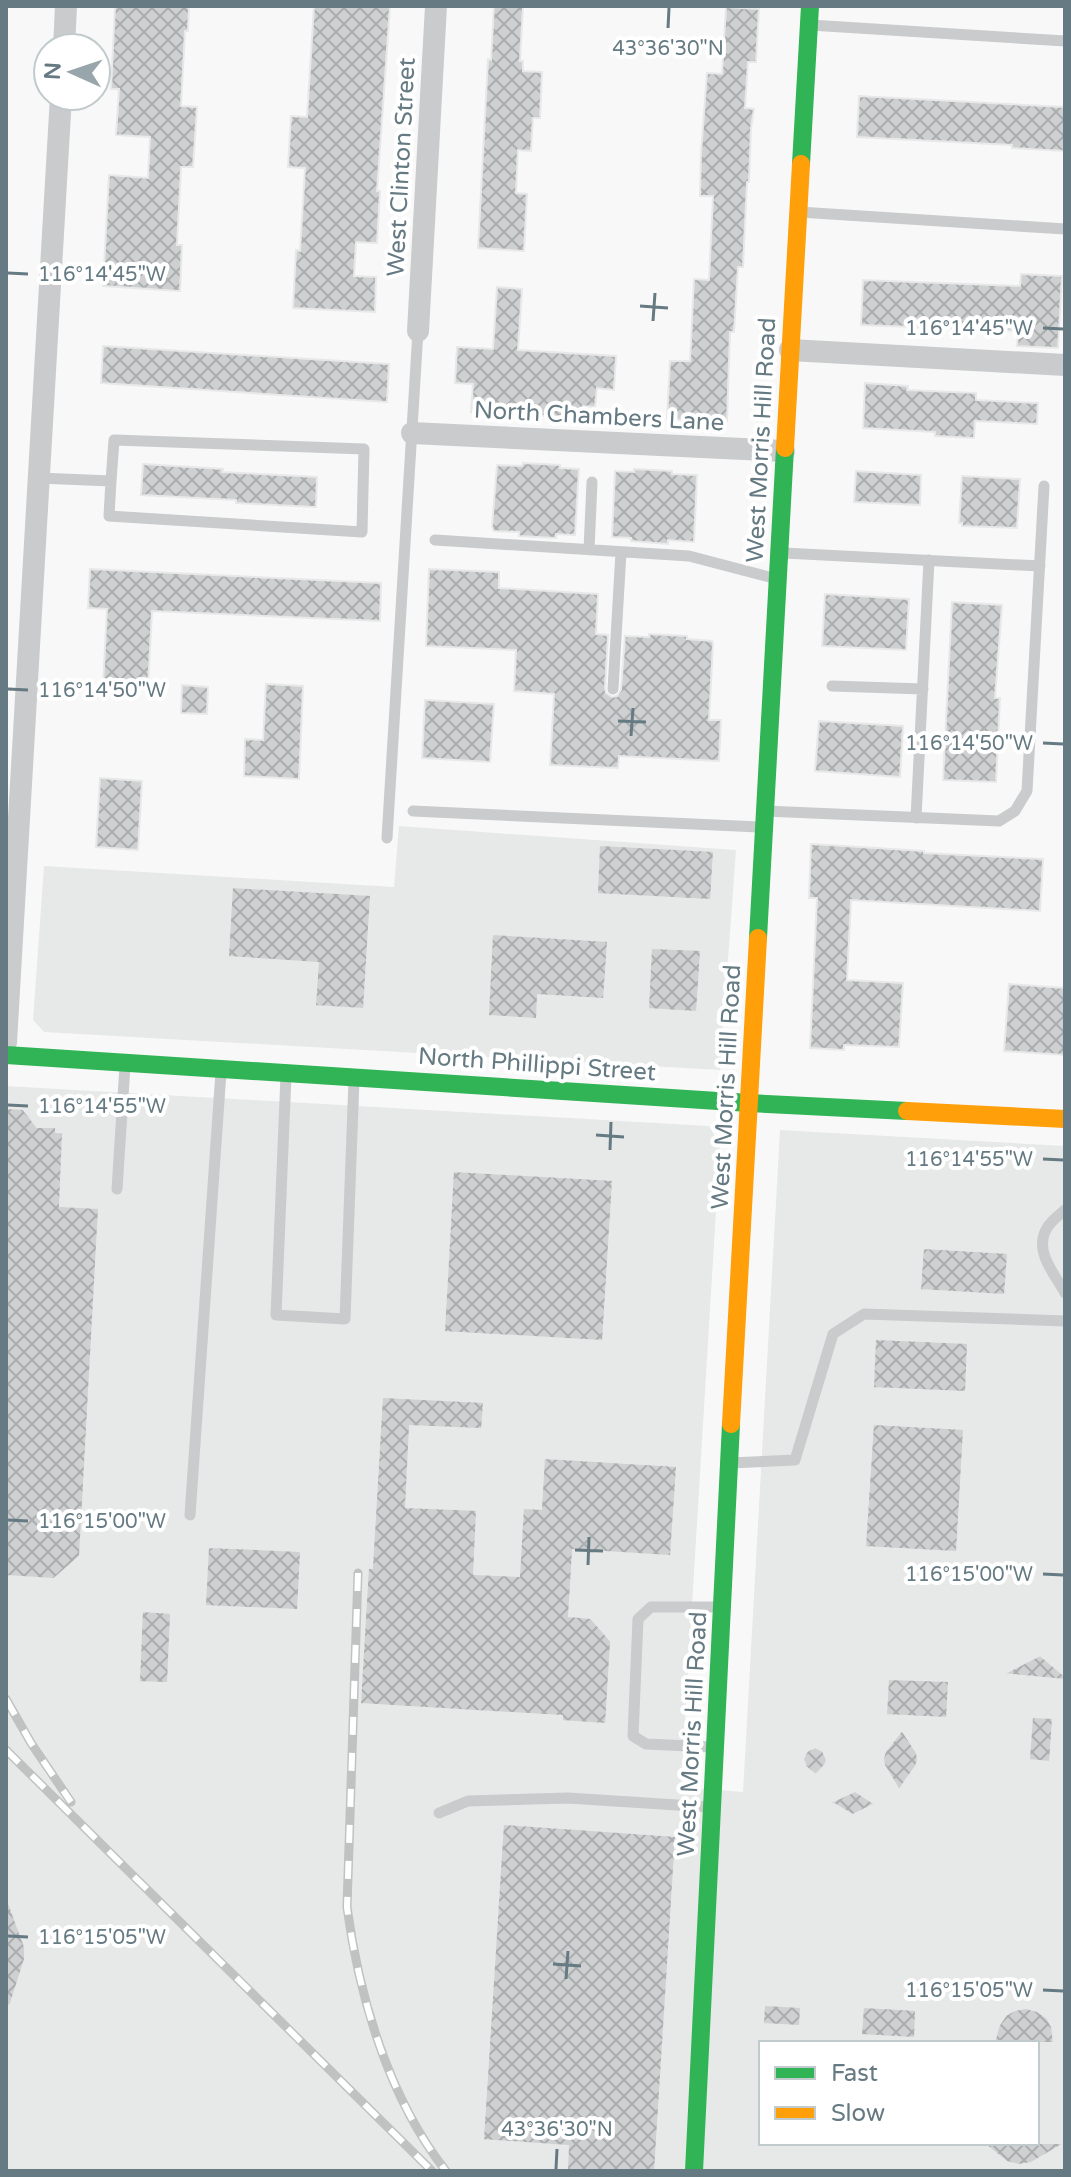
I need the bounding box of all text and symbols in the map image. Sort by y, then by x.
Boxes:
north arrow [32,32,112,112]
text: 43°36'30"N [612,37,724,61]
street label: West Clinton Street [381,57,422,277]
text: N [40,62,66,81]
text: 116°14'45"W [38,263,166,287]
street label: West Morris Hill Road [741,317,782,563]
text: 116°14'45"W [905,317,1033,341]
street label: North Chambers Lane [473,395,725,438]
text: 116°14'50"W [38,679,166,703]
text: 116°14'50"W [905,732,1033,756]
street label: West Morris Hill Road [706,964,747,1210]
street label: North Phillippi Street [417,1042,657,1087]
text: 116°14'55"W [38,1095,166,1119]
text: 116°14'55"W [905,1148,1033,1172]
text: 116°15'00"W [38,1510,166,1534]
text: 116°15'00"W [905,1563,1033,1587]
street label: West Morris Hill Road [672,1611,713,1857]
text: 116°15'05"W [38,1926,166,1950]
text: 116°15'05"W [905,1979,1033,2003]
legend [759,2041,1039,2145]
text: Fast [831,2059,878,2088]
text: Slow [831,2099,885,2128]
text: 43°36'30"N [501,2118,613,2142]

